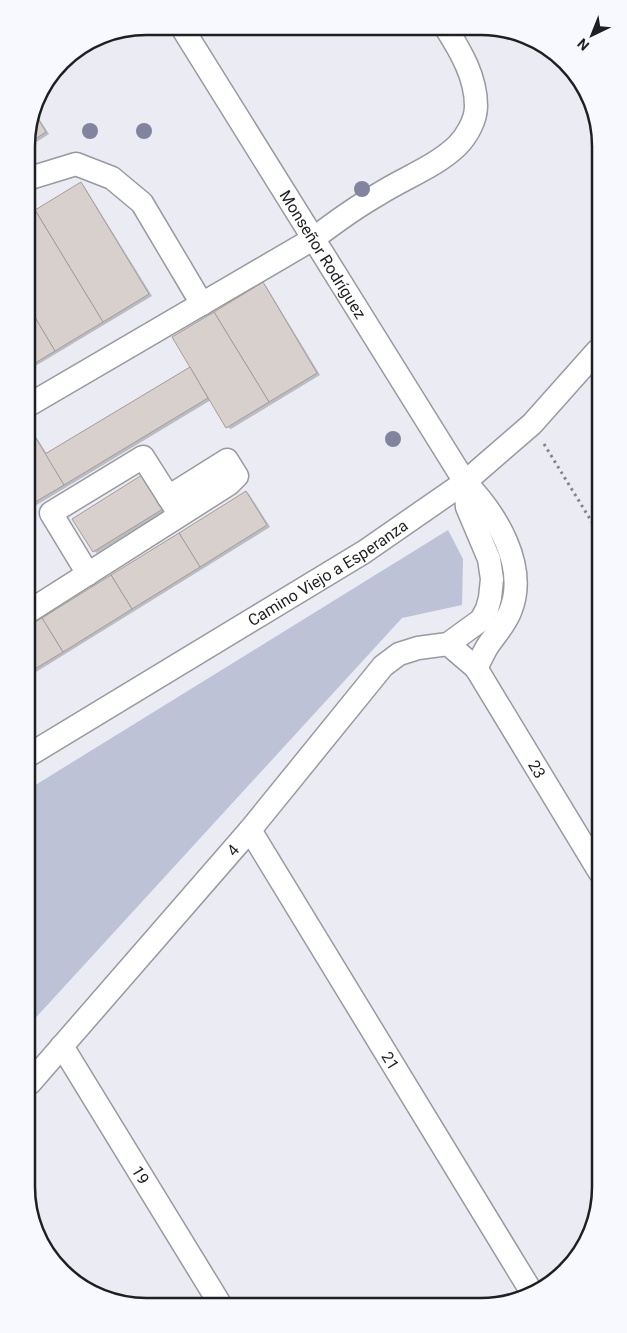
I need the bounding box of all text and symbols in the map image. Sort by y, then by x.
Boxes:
north arrow [567,10,617,60]
text: N [574,35,592,54]
street label: Monseñor Rodríguez [276,187,370,322]
street label: Camino Viejo a Esperanza [244,515,411,630]
street label: 23 [524,756,550,782]
street label: 4 [223,840,243,859]
street label: 21 [378,1048,403,1073]
street label: 19 [128,1162,154,1187]

